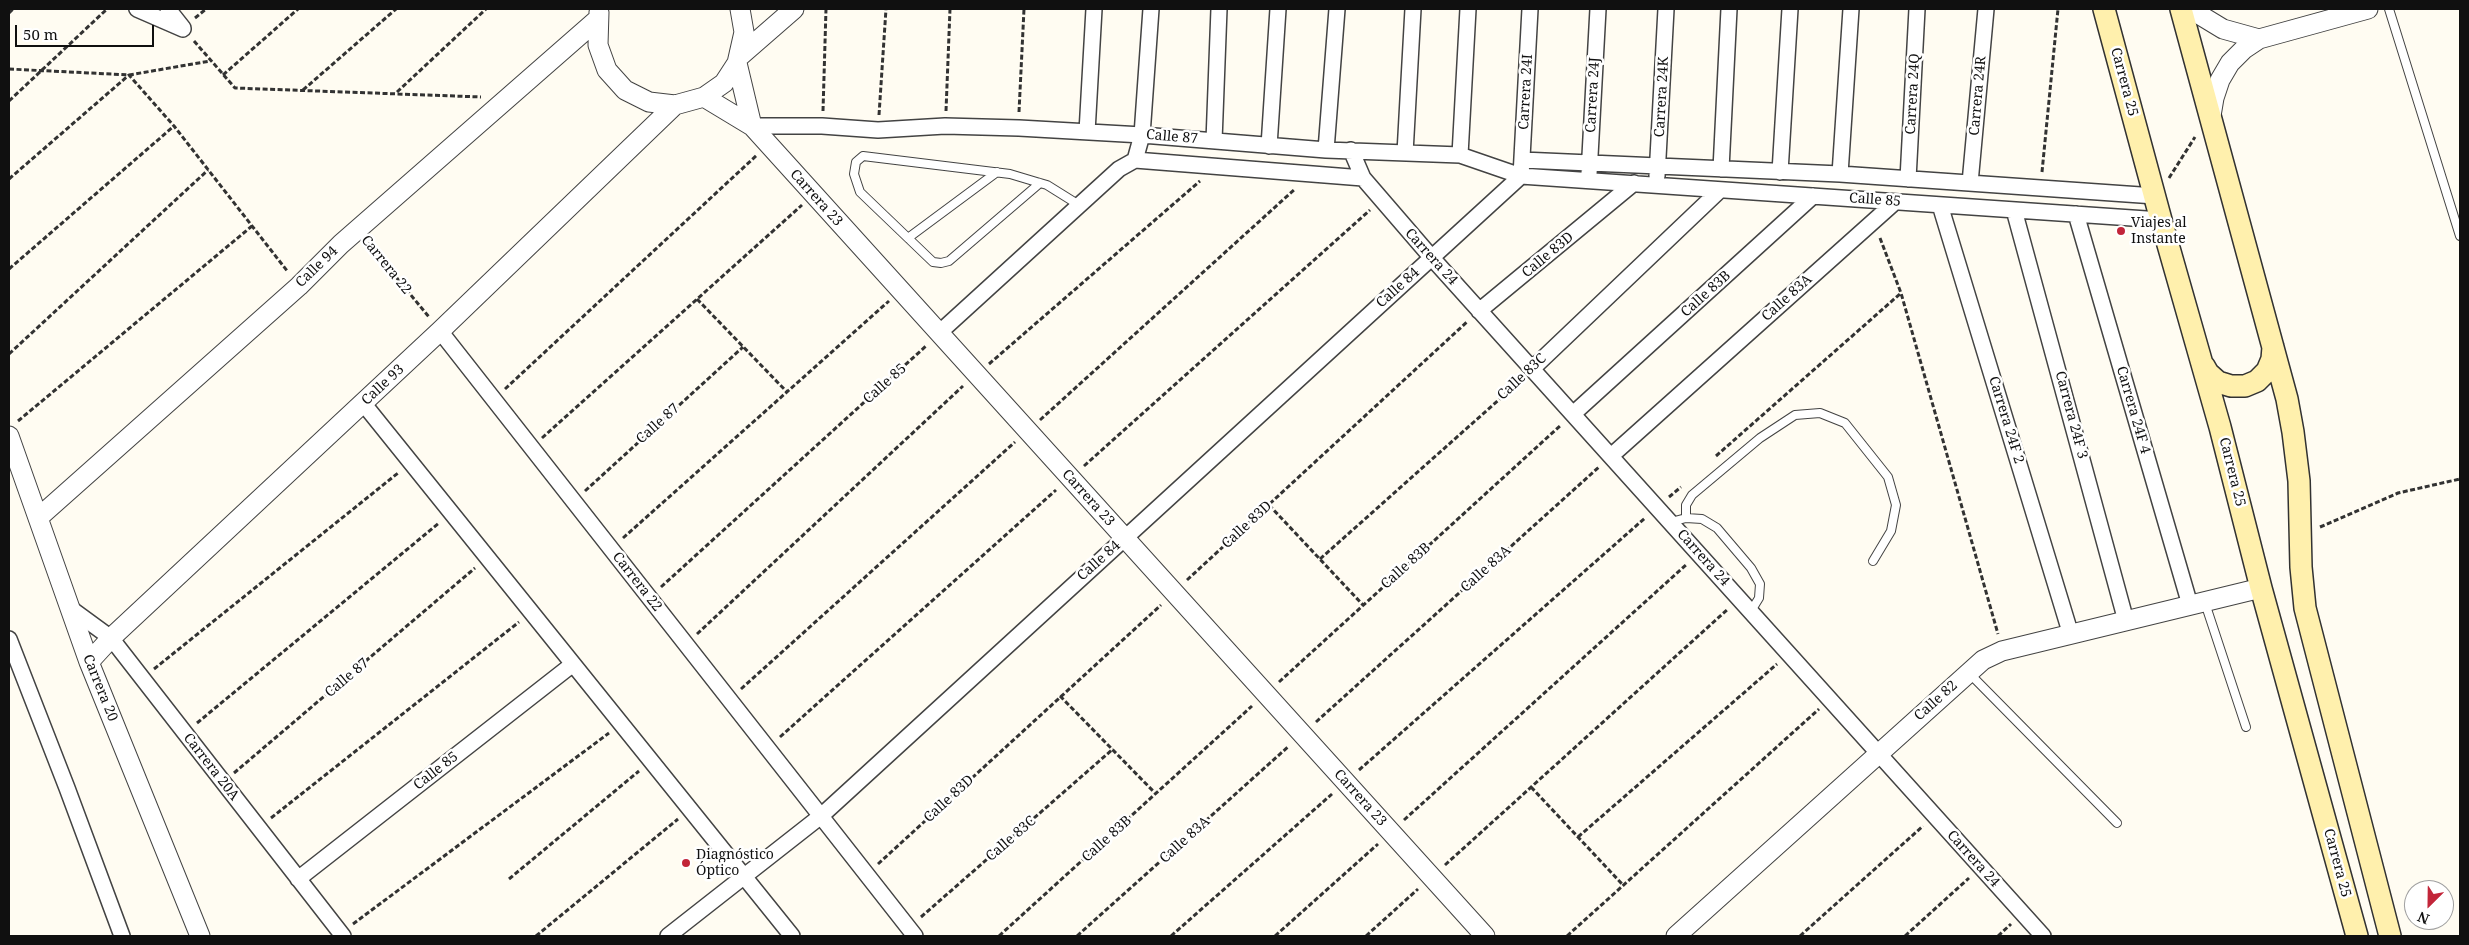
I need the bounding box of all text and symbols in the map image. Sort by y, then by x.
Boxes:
scale bar [18,15,156,47]
text: 50 m [23,24,58,44]
street label: Carrera 25 [2107,46,2141,118]
street label: Carrera 24Q [1902,53,1924,135]
street label: Carrera 24I [1516,54,1536,130]
street label: Carrera 24K [1652,56,1672,138]
street label: Carrera 24R [1966,56,1990,136]
street label: Carrera 24J [1583,57,1603,133]
street label: Calle 87 [1145,126,1199,148]
street label: Carrera 23 [786,166,846,230]
street label: Calle 85 [1849,190,1901,210]
place label: Viajes al Instante [2131,215,2187,248]
street label: Carrera 24 [1401,225,1461,289]
marker: Viajes al Instante [2115,225,2127,237]
street label: Calle 83D [1519,229,1577,281]
street label: Carrera 22 [357,232,415,298]
street label: Calle 94 [292,243,342,291]
street label: Calle 84 [1373,264,1423,312]
street label: Calle 83B [1678,267,1734,321]
street label: Calle 83A [1758,271,1816,325]
street label: Calle 83C [1494,350,1550,404]
street label: Calle 85 [860,360,910,408]
street label: Calle 93 [358,361,408,409]
street label: Carrera 24F 4 [2112,364,2154,456]
street label: Carrera 24F 3 [2051,369,2091,461]
street label: Carrera 24F 2 [1985,374,2027,466]
street label: Calle 87 [633,400,683,448]
street label: Carrera 25 [2215,436,2249,508]
street label: Carrera 23 [1058,466,1118,530]
street label: Calle 83D [1219,498,1275,552]
street label: Carrera 24 [1673,526,1733,590]
street label: Calle 84 [1074,537,1124,585]
street label: Calle 83B [1378,539,1434,593]
street label: Calle 83A [1457,542,1515,596]
street label: Carrera 22 [609,549,665,615]
street label: Carrera 20 [79,652,121,724]
street label: Calle 87 [322,655,372,701]
street label: Calle 82 [1911,677,1961,725]
street label: Carrera 20A [180,730,242,804]
street label: Calle 85 [410,748,462,794]
street label: Carrera 23 [1330,766,1390,830]
street label: Calle 83D [921,772,977,826]
street label: Calle 83B [1079,812,1135,866]
street label: Calle 83C [983,813,1039,865]
street label: Calle 83A [1156,813,1214,867]
street label: Carrera 24 [1943,827,2003,891]
street label: Carrera 25 [2320,827,2354,899]
place label: Diagnóstico Óptico [696,847,774,880]
marker: Diagnóstico Óptico [680,857,692,869]
north arrow [2404,880,2454,930]
text: N [2415,907,2432,929]

